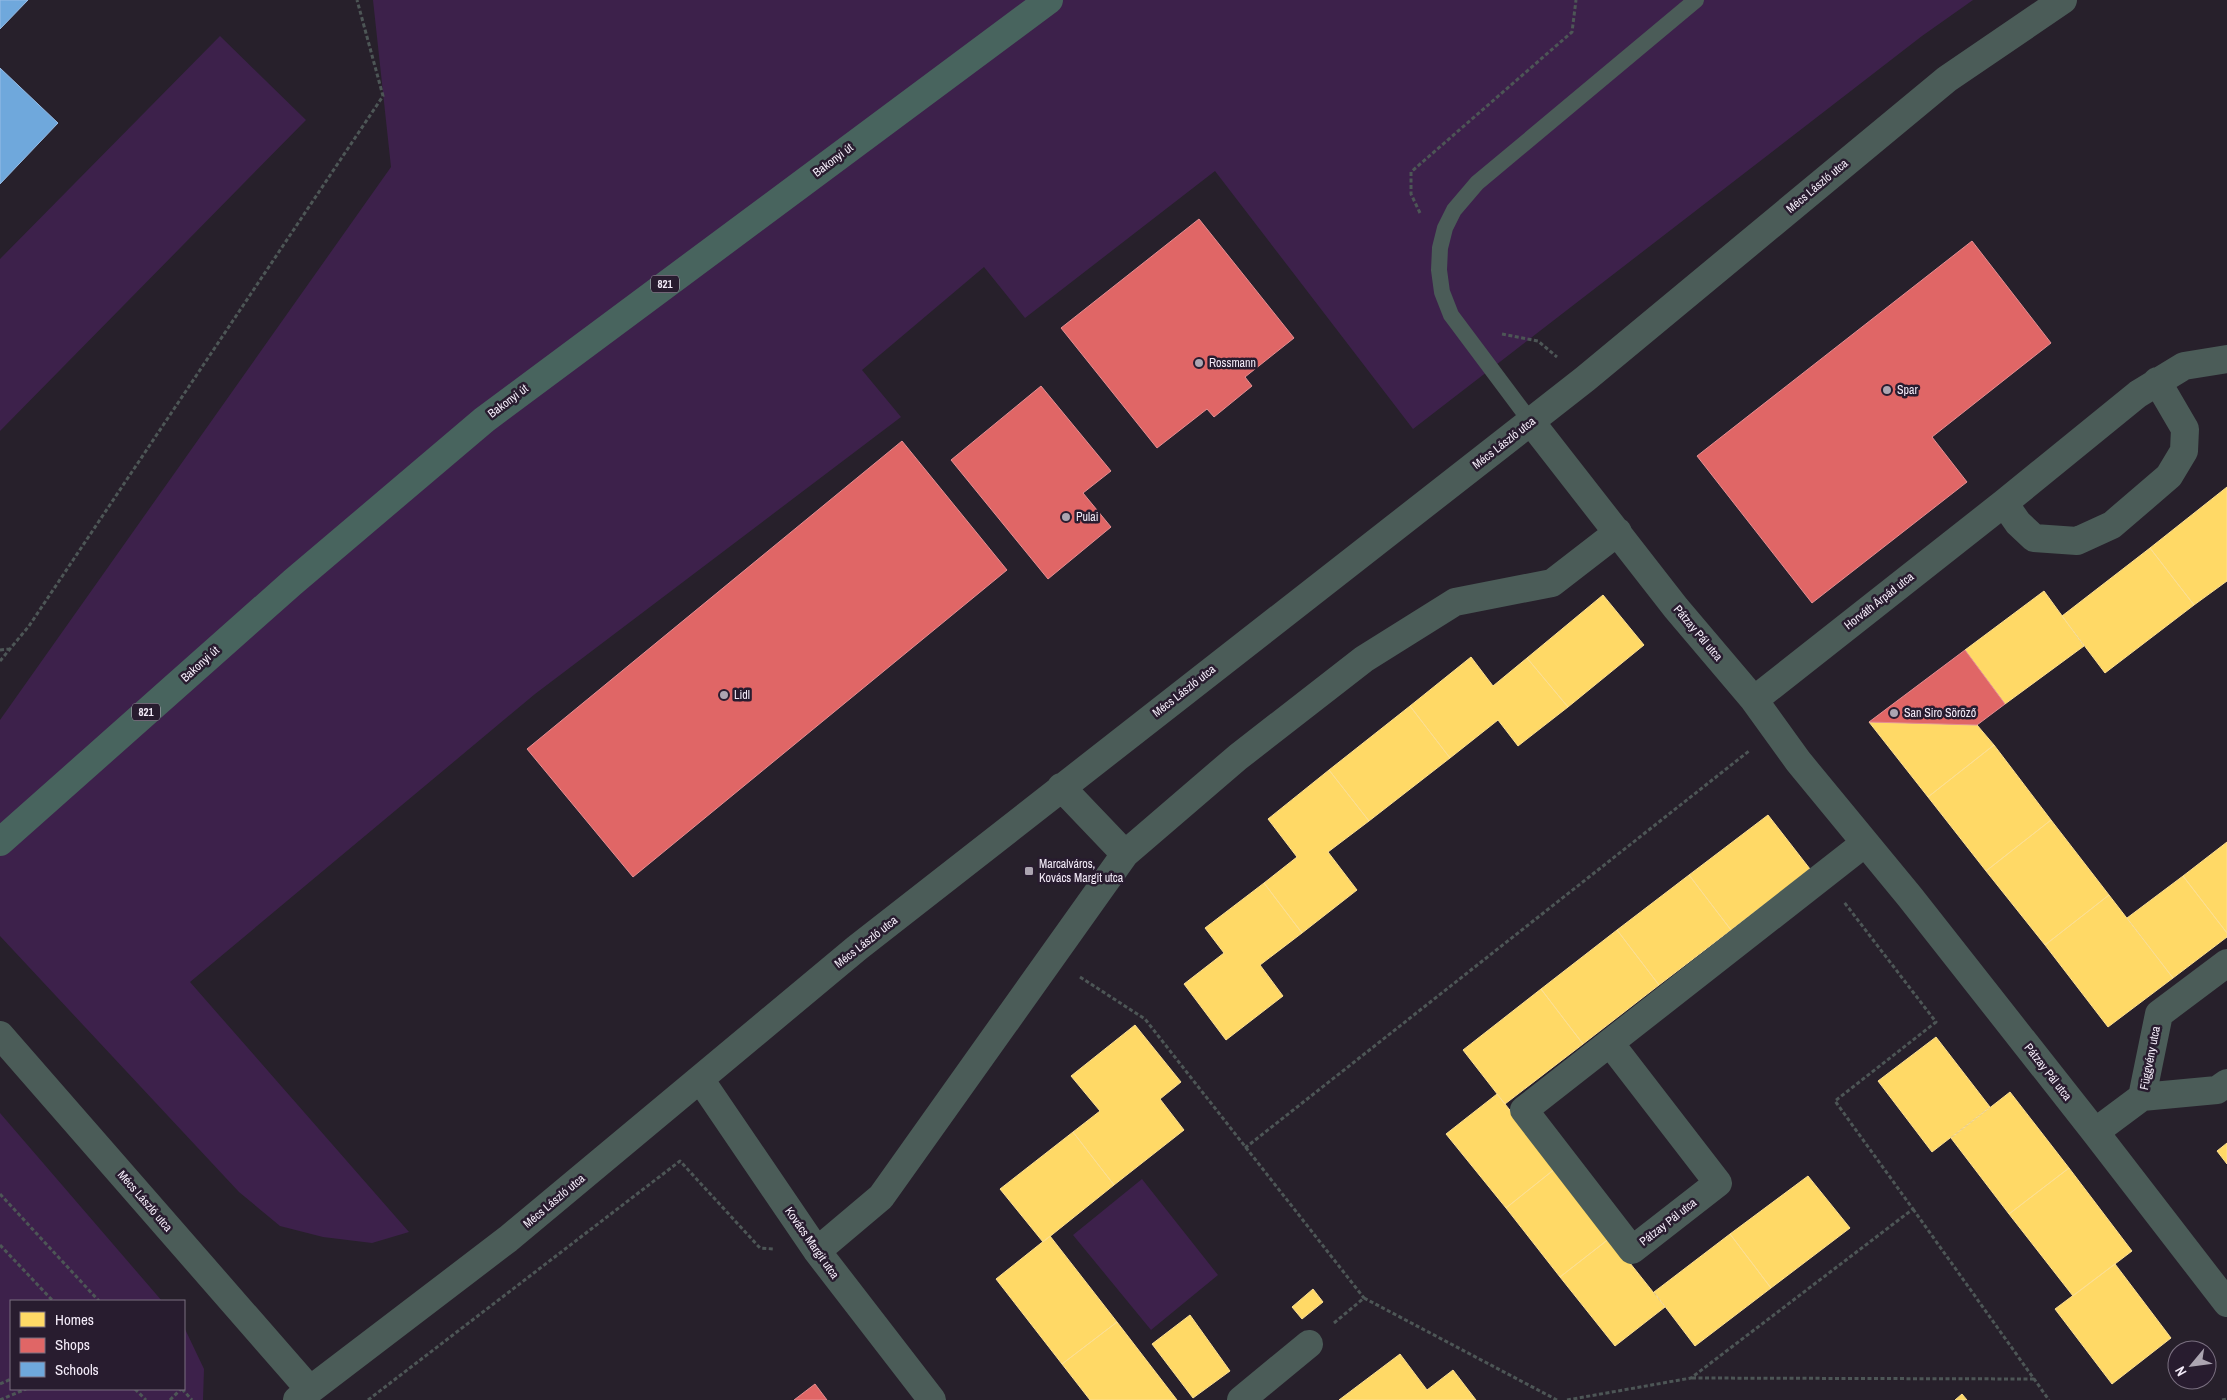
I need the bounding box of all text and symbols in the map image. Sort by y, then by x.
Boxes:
street label: Bakonyi út [810,139,857,180]
street label: Mécs László utca [1783,155,1852,217]
road number: 821 [651,276,679,292]
place label: Rossmann [1209,355,1256,371]
marker: Rossmann [1193,357,1205,369]
street label: Bakonyi út [485,380,532,421]
place label: Spar [1897,382,1919,398]
marker: Spar [1881,384,1893,396]
street label: Mécs László utca [1469,413,1539,473]
place label: Pulai [1076,509,1098,525]
marker: Pulai [1060,511,1072,523]
street label: Horváth Árpád utca [1841,568,1918,633]
street label: Pátzay Pál utca [1670,602,1726,665]
street label: Bakonyi út [177,642,223,686]
street label: Mécs László utca [1149,661,1219,721]
place label: Lidl [734,687,750,703]
marker: Lidl [718,689,730,701]
road number: 821 [132,704,160,720]
place label: San Siro Söröző [1904,705,1976,721]
marker: San Siro Söröző [1888,707,1900,719]
place label: Marcalváros, Kovács Margit utca [1039,856,1124,886]
marker: Marcalváros, Kovács Margit utca [1023,865,1035,877]
street label: Mécs László utca [831,912,901,972]
street label: Függvény utca [2136,1024,2164,1091]
street label: Pátzay Pál utca [2021,1040,2076,1104]
street label: Mécs László utca [114,1167,176,1235]
street label: Mécs László utca [520,1170,589,1232]
street label: Pátzay Pál utca [1636,1194,1700,1249]
street label: Kovács Margit utca [781,1204,843,1283]
legend [10,1300,185,1390]
text: Homes [55,1309,94,1330]
text: Shops [55,1334,90,1355]
north arrow [2167,1340,2217,1390]
text: Schools [55,1359,99,1380]
text: N [2171,1363,2191,1379]

